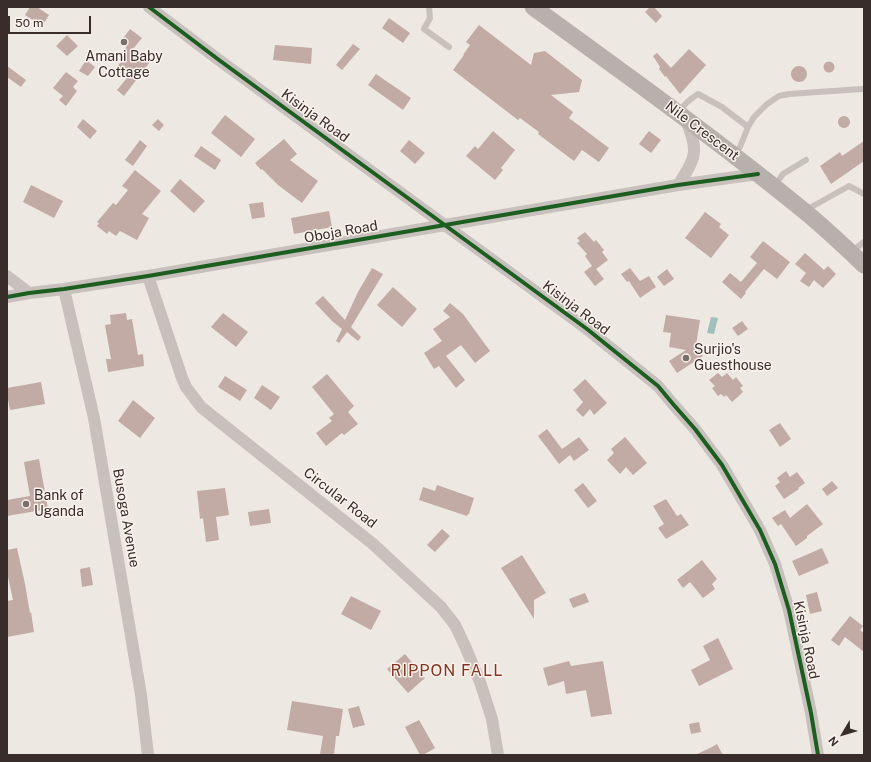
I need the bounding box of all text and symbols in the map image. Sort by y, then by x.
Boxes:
scale bar [10,8,93,34]
text: 50 m [15,16,43,30]
marker: Amani Baby Cottage [119,37,129,47]
place label: Amani Baby Cottage [85,49,163,82]
street label: Kisinja Road [278,86,352,146]
street label: Nile Crescent [662,98,742,164]
street label: Oboja Road [303,217,379,247]
street label: Kisinja Road [539,277,613,339]
place label: Surjio's Guesthouse [694,342,772,374]
marker: Surjio's Guesthouse [681,353,691,363]
street label: Circular Road [300,464,380,532]
street label: Busoga Avenue [109,467,143,569]
place label: Bank of Uganda [34,488,84,520]
marker: Bank of Uganda [21,499,31,509]
street label: Kisinja Road [789,599,823,681]
district label: RIPPON FALL [391,661,503,681]
north arrow [823,714,863,754]
text: N [826,734,841,748]

